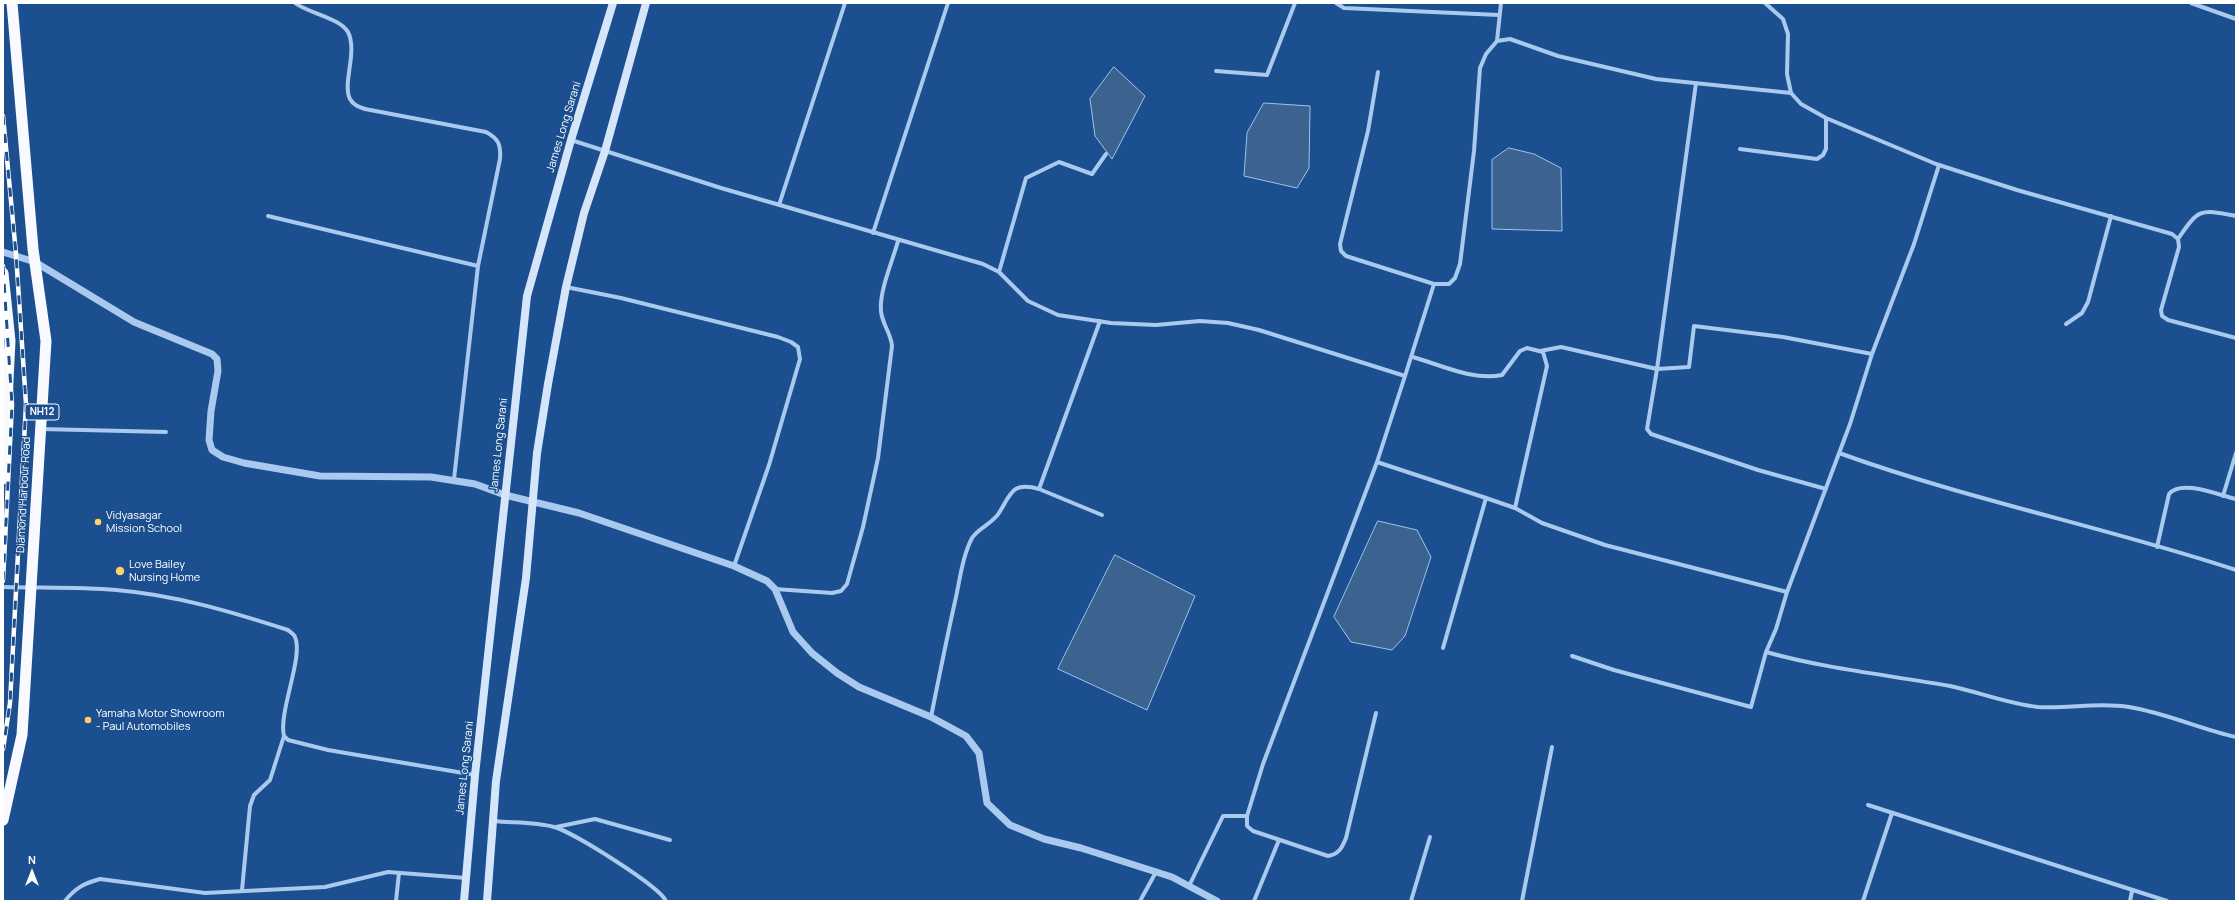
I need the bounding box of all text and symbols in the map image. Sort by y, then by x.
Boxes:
street label: James Long Sarani [544,80,584,174]
street label: James Long Sarani [488,398,510,492]
road number: NH12 [25,404,59,420]
street label: Diamond Harbour Road [14,436,34,554]
place label: Vidyasagar Mission School [106,509,182,535]
marker: Vidyasagar Mission School [93,517,103,527]
place label: Love Bailey Nursing Home [129,558,200,584]
marker: Love Bailey Nursing Home [114,565,126,577]
place label: Yamaha Motor Showroom - Paul Automobiles [96,707,224,733]
marker: Yamaha Motor Showroom - Paul Automobiles [83,715,93,725]
street label: James Long Sarani [454,721,476,815]
north arrow [12,852,52,892]
text: N [28,852,36,867]

